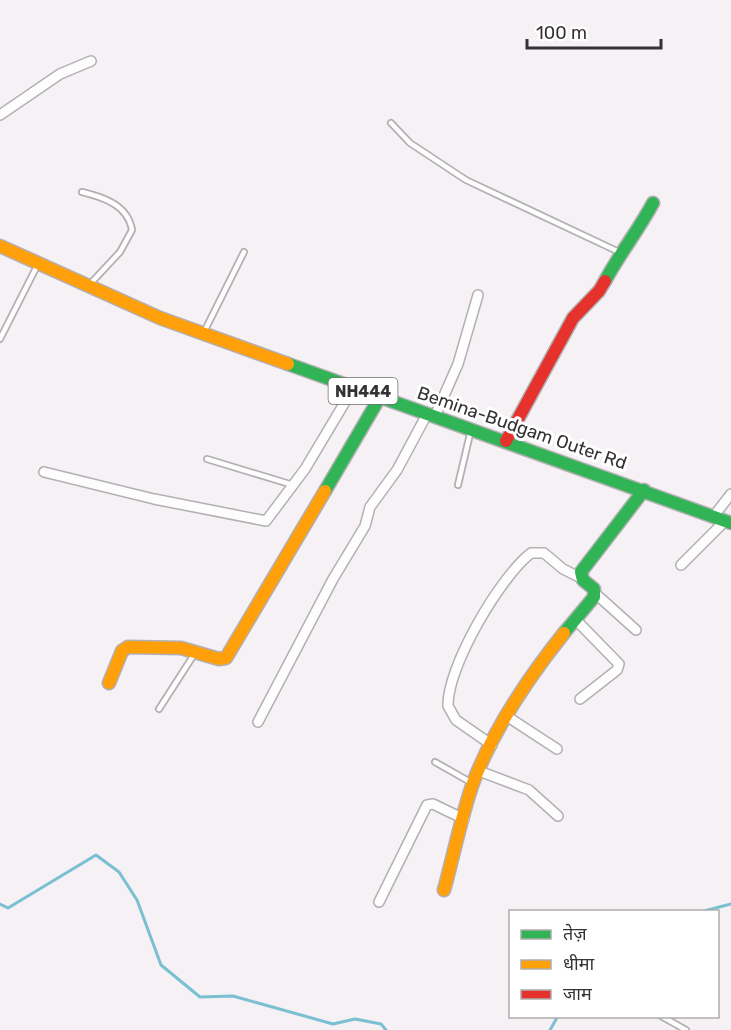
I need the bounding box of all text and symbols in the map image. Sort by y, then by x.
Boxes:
scale bar [527,12,660,50]
text: 100 m [536,22,587,44]
road number: NH444 [328,378,398,404]
street label: Bemina-Budgam Outer Rd [414,382,630,474]
legend [509,910,719,1018]
text: तेज़ [563,923,587,945]
text: धीमा [563,953,594,975]
text: जाम [563,983,593,1005]

